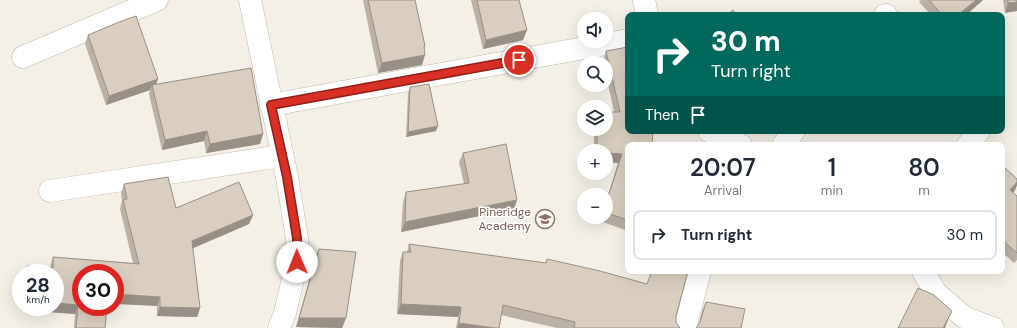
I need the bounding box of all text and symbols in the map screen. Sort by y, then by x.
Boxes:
map controls [577,12,613,224]
button: sound [577,12,613,48]
text: 30 m [711,23,781,60]
icon: right [645,28,697,80]
pin [502,43,536,77]
icon: arrive [508,49,530,71]
button: search [577,56,613,92]
text: Turn right [711,59,791,83]
button: layers [577,100,613,136]
icon: arrive [687,104,709,126]
text: Then [645,105,679,125]
button: + [577,144,613,180]
text: 20:07 [690,152,756,183]
text: 1 [828,152,836,183]
text: 80 [908,152,940,183]
text: Arrival [704,182,742,199]
text: min [821,182,843,199]
text: m [918,182,930,199]
button: − [577,188,613,224]
place label: Pineridge Academy [478,204,531,234]
school or university icon: Pineridge Academy [534,208,556,230]
icon: right [647,224,669,246]
text: Turn right [681,225,752,245]
text: 30 m [947,225,983,245]
position arrow [276,241,318,283]
speed limit sign: 30 [72,264,124,316]
text: 28 [26,272,50,298]
text: km/h [26,293,50,306]

